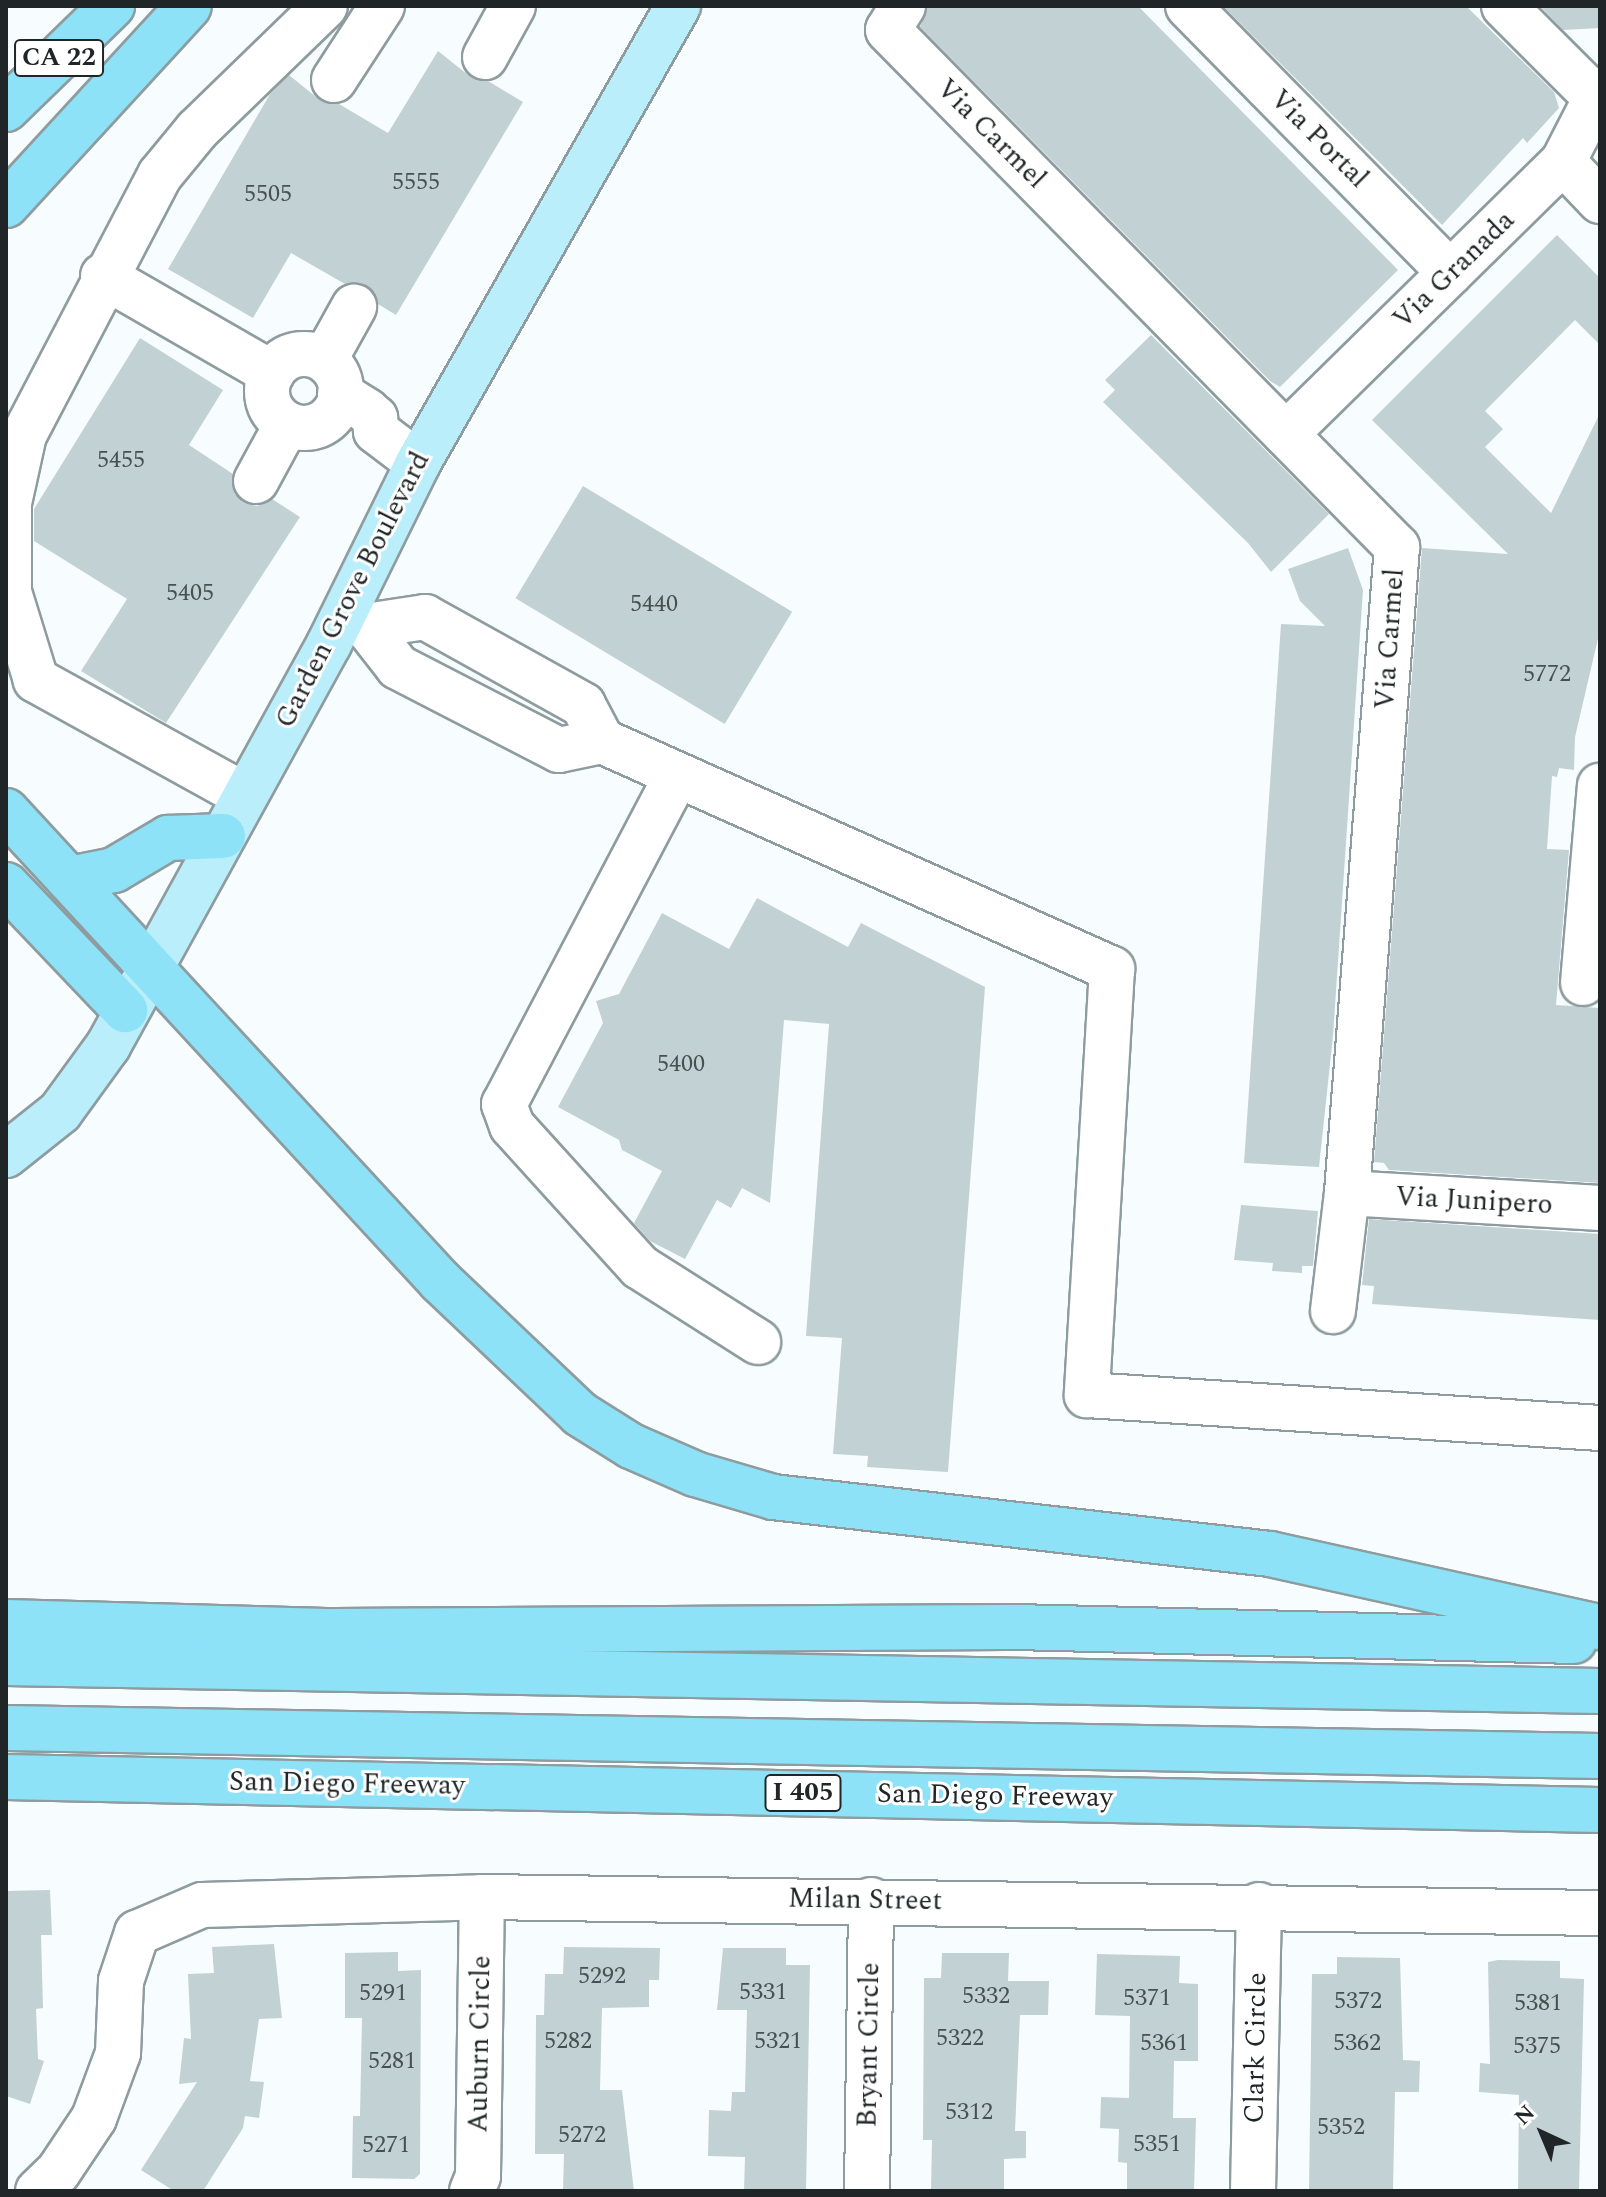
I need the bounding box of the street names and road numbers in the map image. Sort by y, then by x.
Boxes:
road number: CA 22 [13,36,105,80]
street label: Via Carmel [929,72,1053,196]
street label: Via Portal [1263,83,1375,195]
street label: Via Granada [1386,204,1522,336]
street label: Garden Grove Boulevard [269,446,437,734]
street label: Via Carmel [1368,567,1412,711]
street label: Via Junipero [1395,1180,1553,1222]
street label: San Diego Freeway [229,1765,465,1803]
road number: I 405 [763,1771,843,1815]
street label: San Diego Freeway [877,1777,1113,1815]
street label: Milan Street [788,1882,942,1918]
street label: Auburn Circle [462,1955,498,2133]
street label: Bryant Circle [851,1962,887,2128]
street label: Clark Circle [1238,1972,1274,2124]

